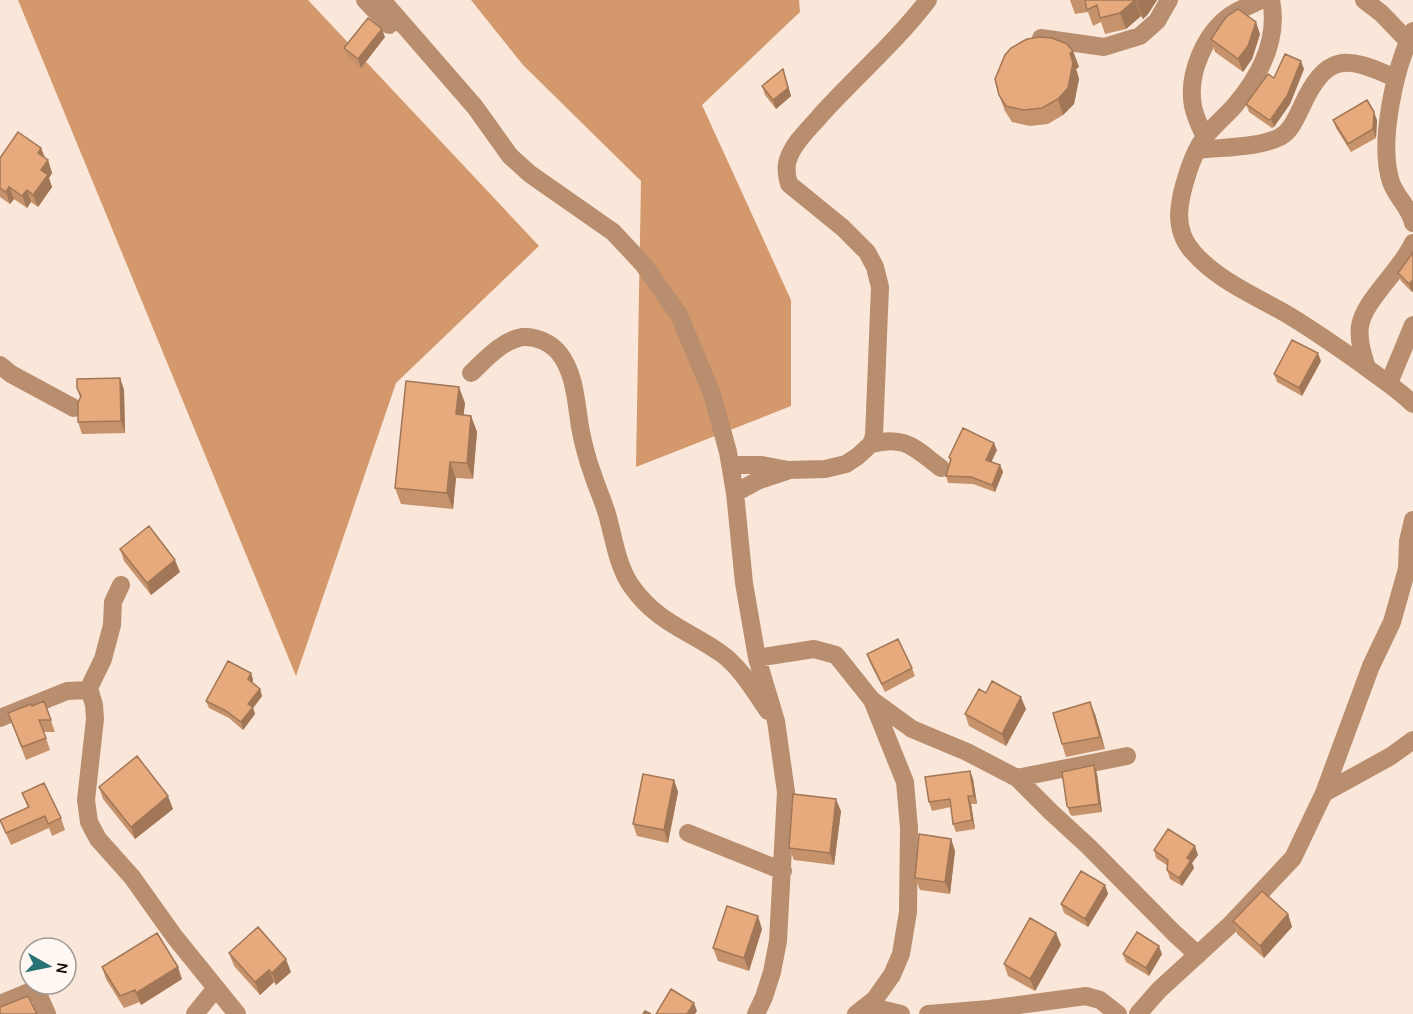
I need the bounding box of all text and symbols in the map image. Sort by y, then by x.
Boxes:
north arrow [18,936,78,996]
text: N [52,961,73,975]

